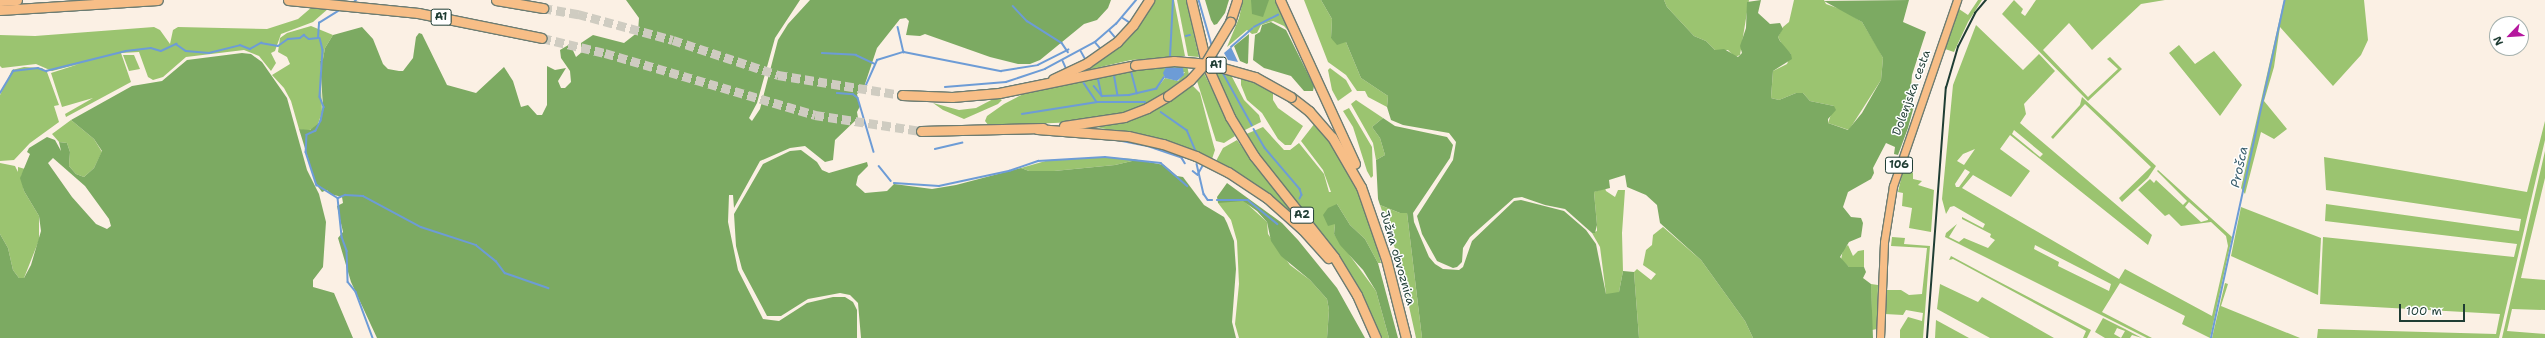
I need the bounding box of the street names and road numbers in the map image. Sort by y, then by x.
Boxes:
road number: A1 [430,8,452,26]
street label: Dolenjska cesta [1890,48,1934,138]
road number: A1 [1205,56,1227,74]
road number: 106 [1884,156,1914,174]
road number: A2 [1290,206,1314,224]
street label: Južna obvoznica [1377,209,1417,307]

